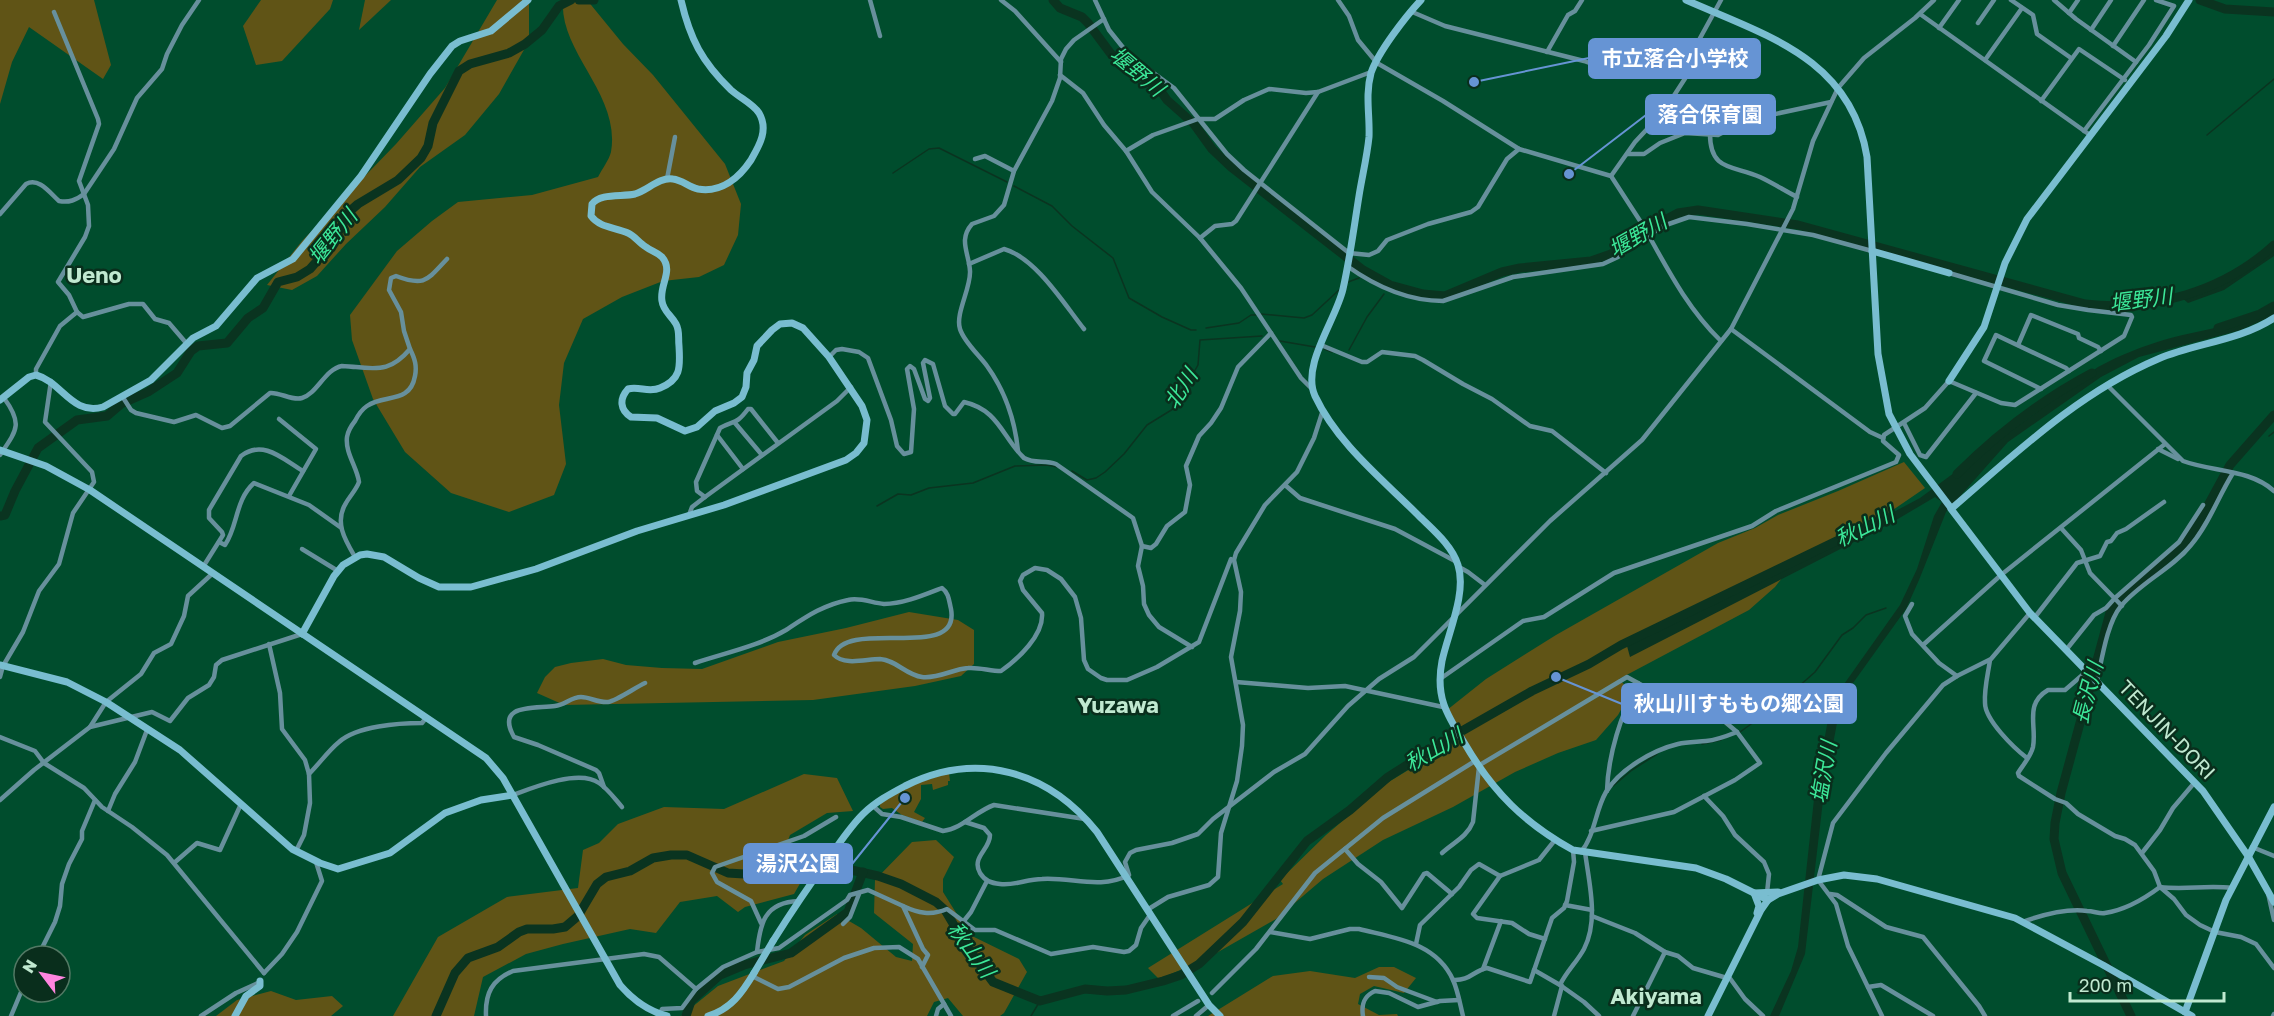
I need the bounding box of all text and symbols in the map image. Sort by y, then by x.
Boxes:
callout: 市立落合小学校 [1589,39,1760,78]
water label: 堰野川 [1105,41,1172,103]
text: 市立落合小学校 [1602,45,1749,71]
callout: 落合保育園 [1646,95,1775,134]
text: 落合保育園 [1658,101,1763,127]
water label: 堰野川 [302,202,363,269]
water label: 堰野川 [1604,207,1673,262]
district label: Ueno [66,261,122,288]
water label: 堰野川 [2108,282,2176,316]
water label: 北川 [1158,362,1204,413]
water label: 秋山川 [1831,500,1900,552]
water label: 長沢川 [2066,657,2108,727]
street label: TENJIN-DORI [2114,675,2221,784]
callout: 秋山川すももの郷公園 [1622,684,1856,723]
text: 秋山川すももの郷公園 [1634,690,1844,716]
district label: Yuzawa [1077,691,1159,718]
water label: 秋山川 [1400,721,1469,776]
water label: 塩沢川 [1805,737,1842,805]
callout: 湯沢公園 [744,844,852,883]
text: 湯沢公園 [756,850,840,876]
water label: 秋山川 [943,916,1002,984]
north arrow [12,944,72,1004]
text: N [18,956,41,977]
scale bar [2070,965,2224,1003]
text: 200 m [2079,974,2132,996]
district label: Akiyama [1610,982,1702,1009]

